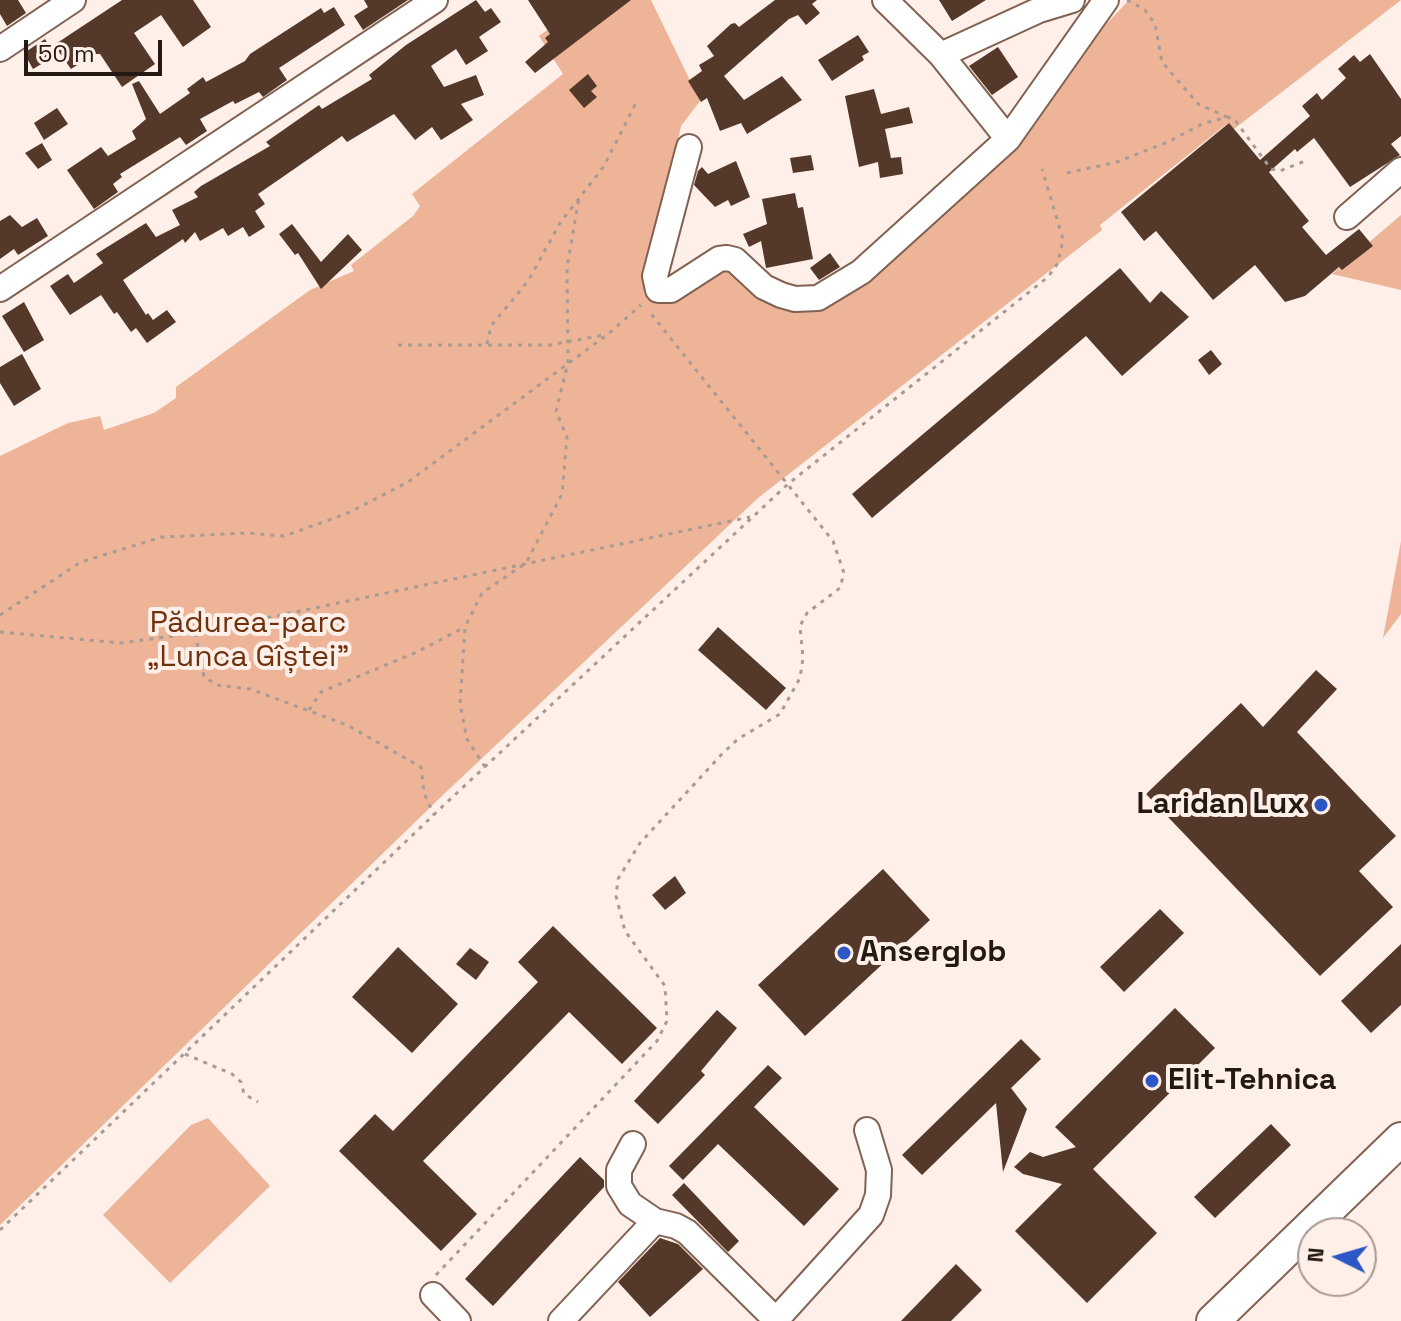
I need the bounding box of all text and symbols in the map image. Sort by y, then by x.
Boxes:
scale bar [28,24,166,74]
text: 50 m [38,38,95,69]
park label: Pădurea-parc „Lunca Gîștei” [147,606,349,676]
place label: Laridan Lux [1136,787,1305,823]
marker: Laridan Lux [1312,796,1330,814]
place label: Anserglob [860,935,1006,971]
marker: Anserglob [835,944,853,962]
place label: Elit-Tehnica [1168,1063,1336,1099]
marker: Elit-Tehnica [1143,1072,1161,1090]
north arrow [1297,1217,1377,1297]
text: N [1300,1247,1330,1264]

